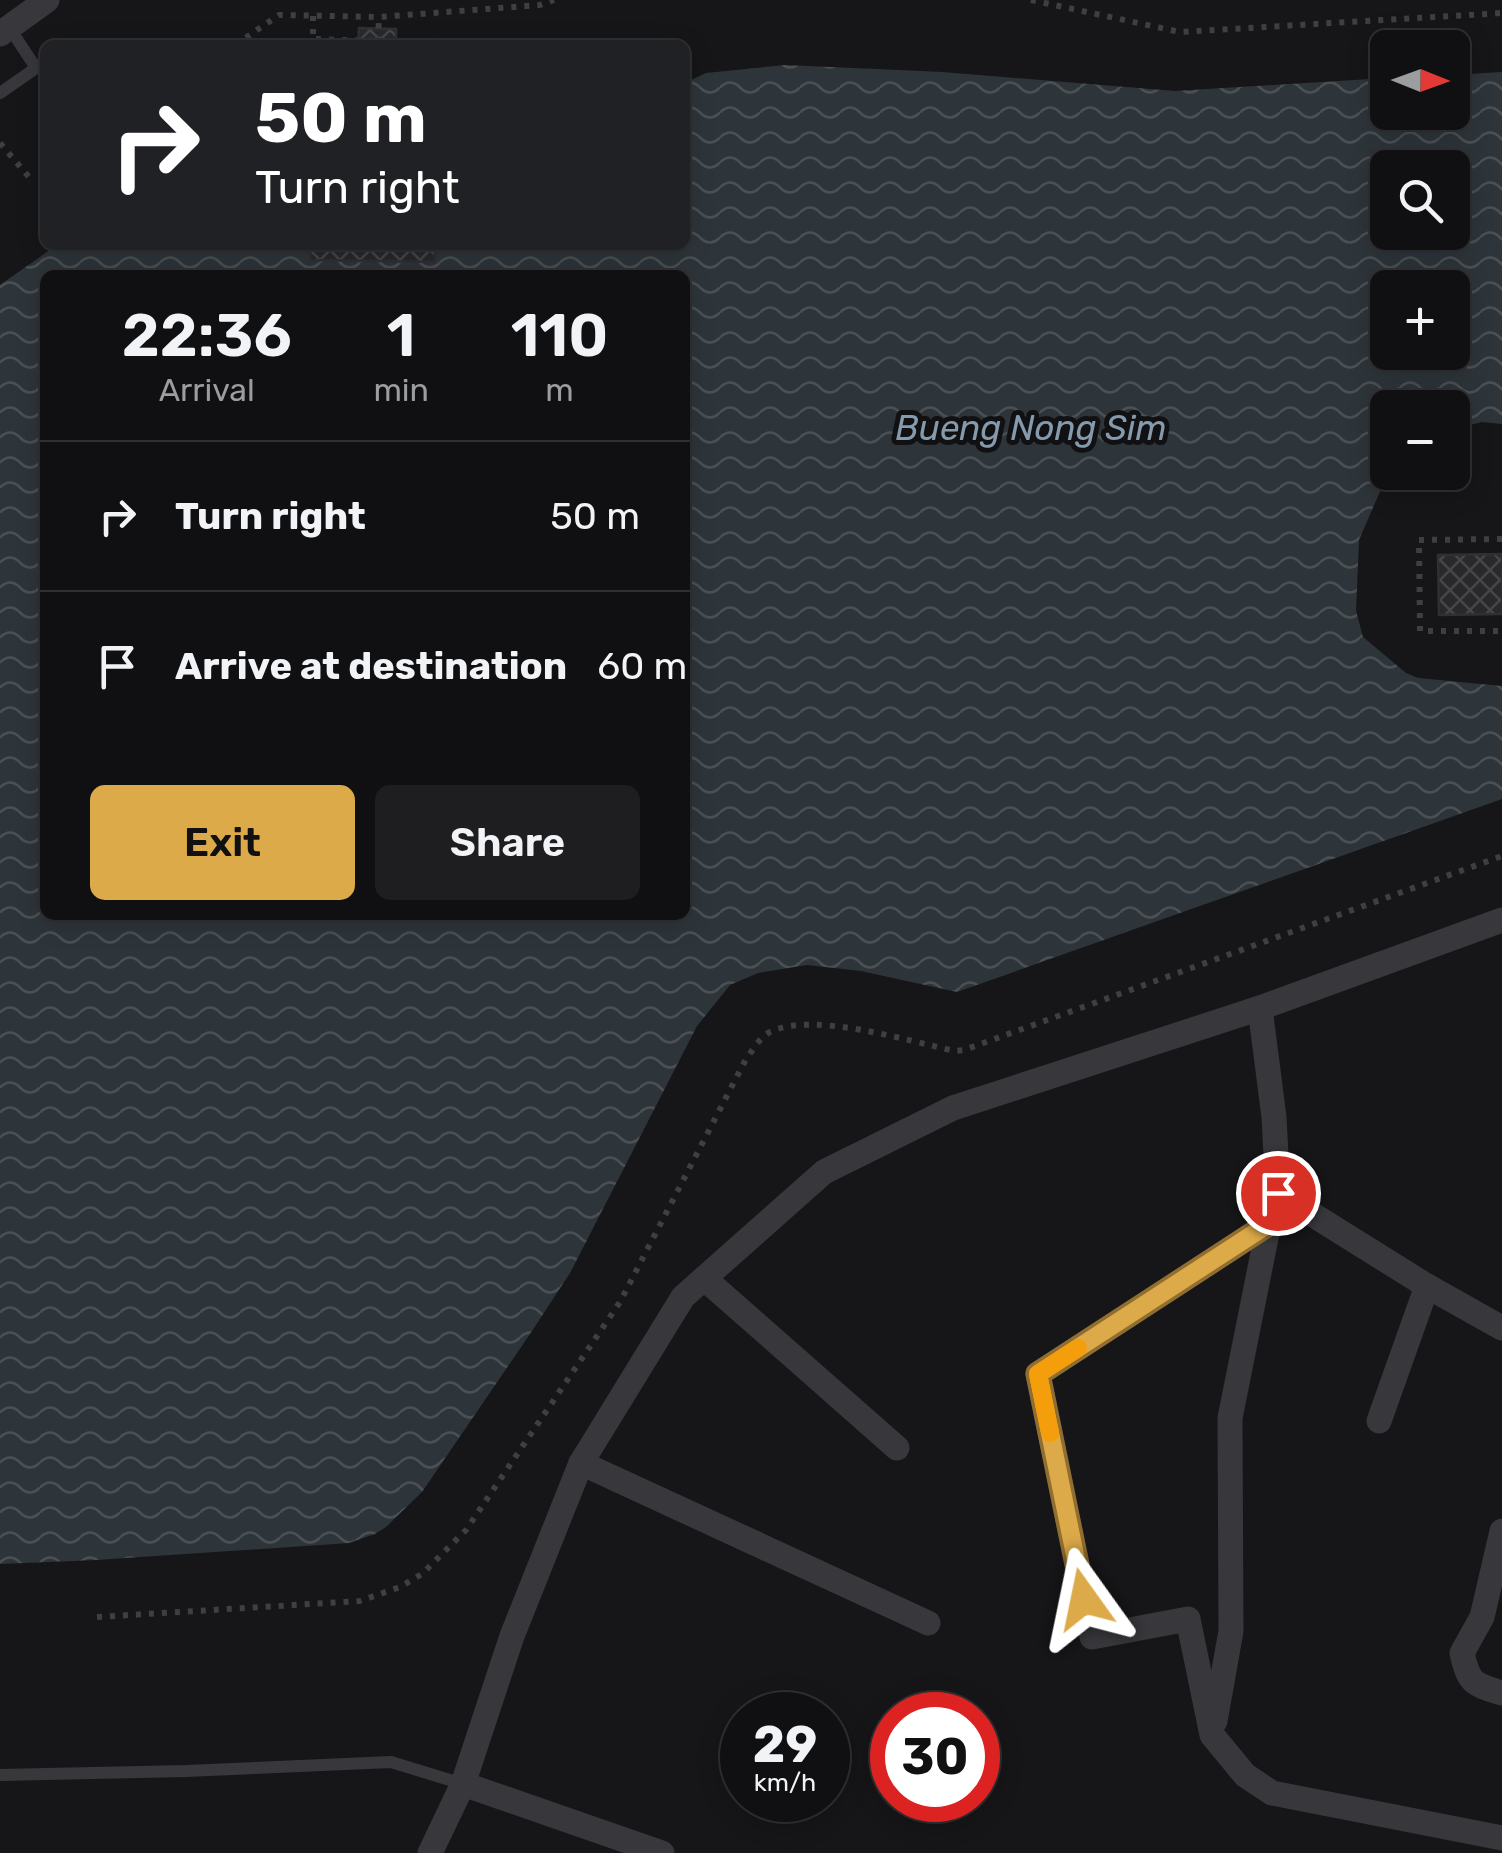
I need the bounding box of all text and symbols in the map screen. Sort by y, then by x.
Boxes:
north arrow [1370,30,1470,130]
map controls [1370,30,1470,490]
text: 50 m [255,77,427,160]
icon: right [90,80,220,210]
button: search [1370,150,1470,250]
text: Turn right [255,161,459,214]
button: + [1370,270,1470,370]
text: 22:36 [122,300,292,371]
text: 1 [387,300,416,371]
text: 110 [511,300,608,371]
text: Arrival [159,371,255,409]
text: min [373,371,429,409]
text: m [545,371,574,409]
button: − [1370,390,1470,490]
water label: Bueng Nong Sim [895,407,1167,449]
icon: right [90,489,145,544]
text: Turn right [175,493,366,539]
text: 50 m [550,493,640,539]
icon: arrive [90,639,145,694]
text: Arrive at destination [175,643,567,689]
text: 60 m [597,643,687,689]
button: Exit [90,785,355,900]
button: Share [375,785,640,900]
pin [1236,1151,1321,1236]
icon: arrive [1251,1166,1306,1221]
position arrow [1032,1547,1136,1651]
speed limit sign: 30 [870,1692,1000,1822]
text: 29 [753,1715,817,1775]
text: km/h [754,1768,816,1797]

